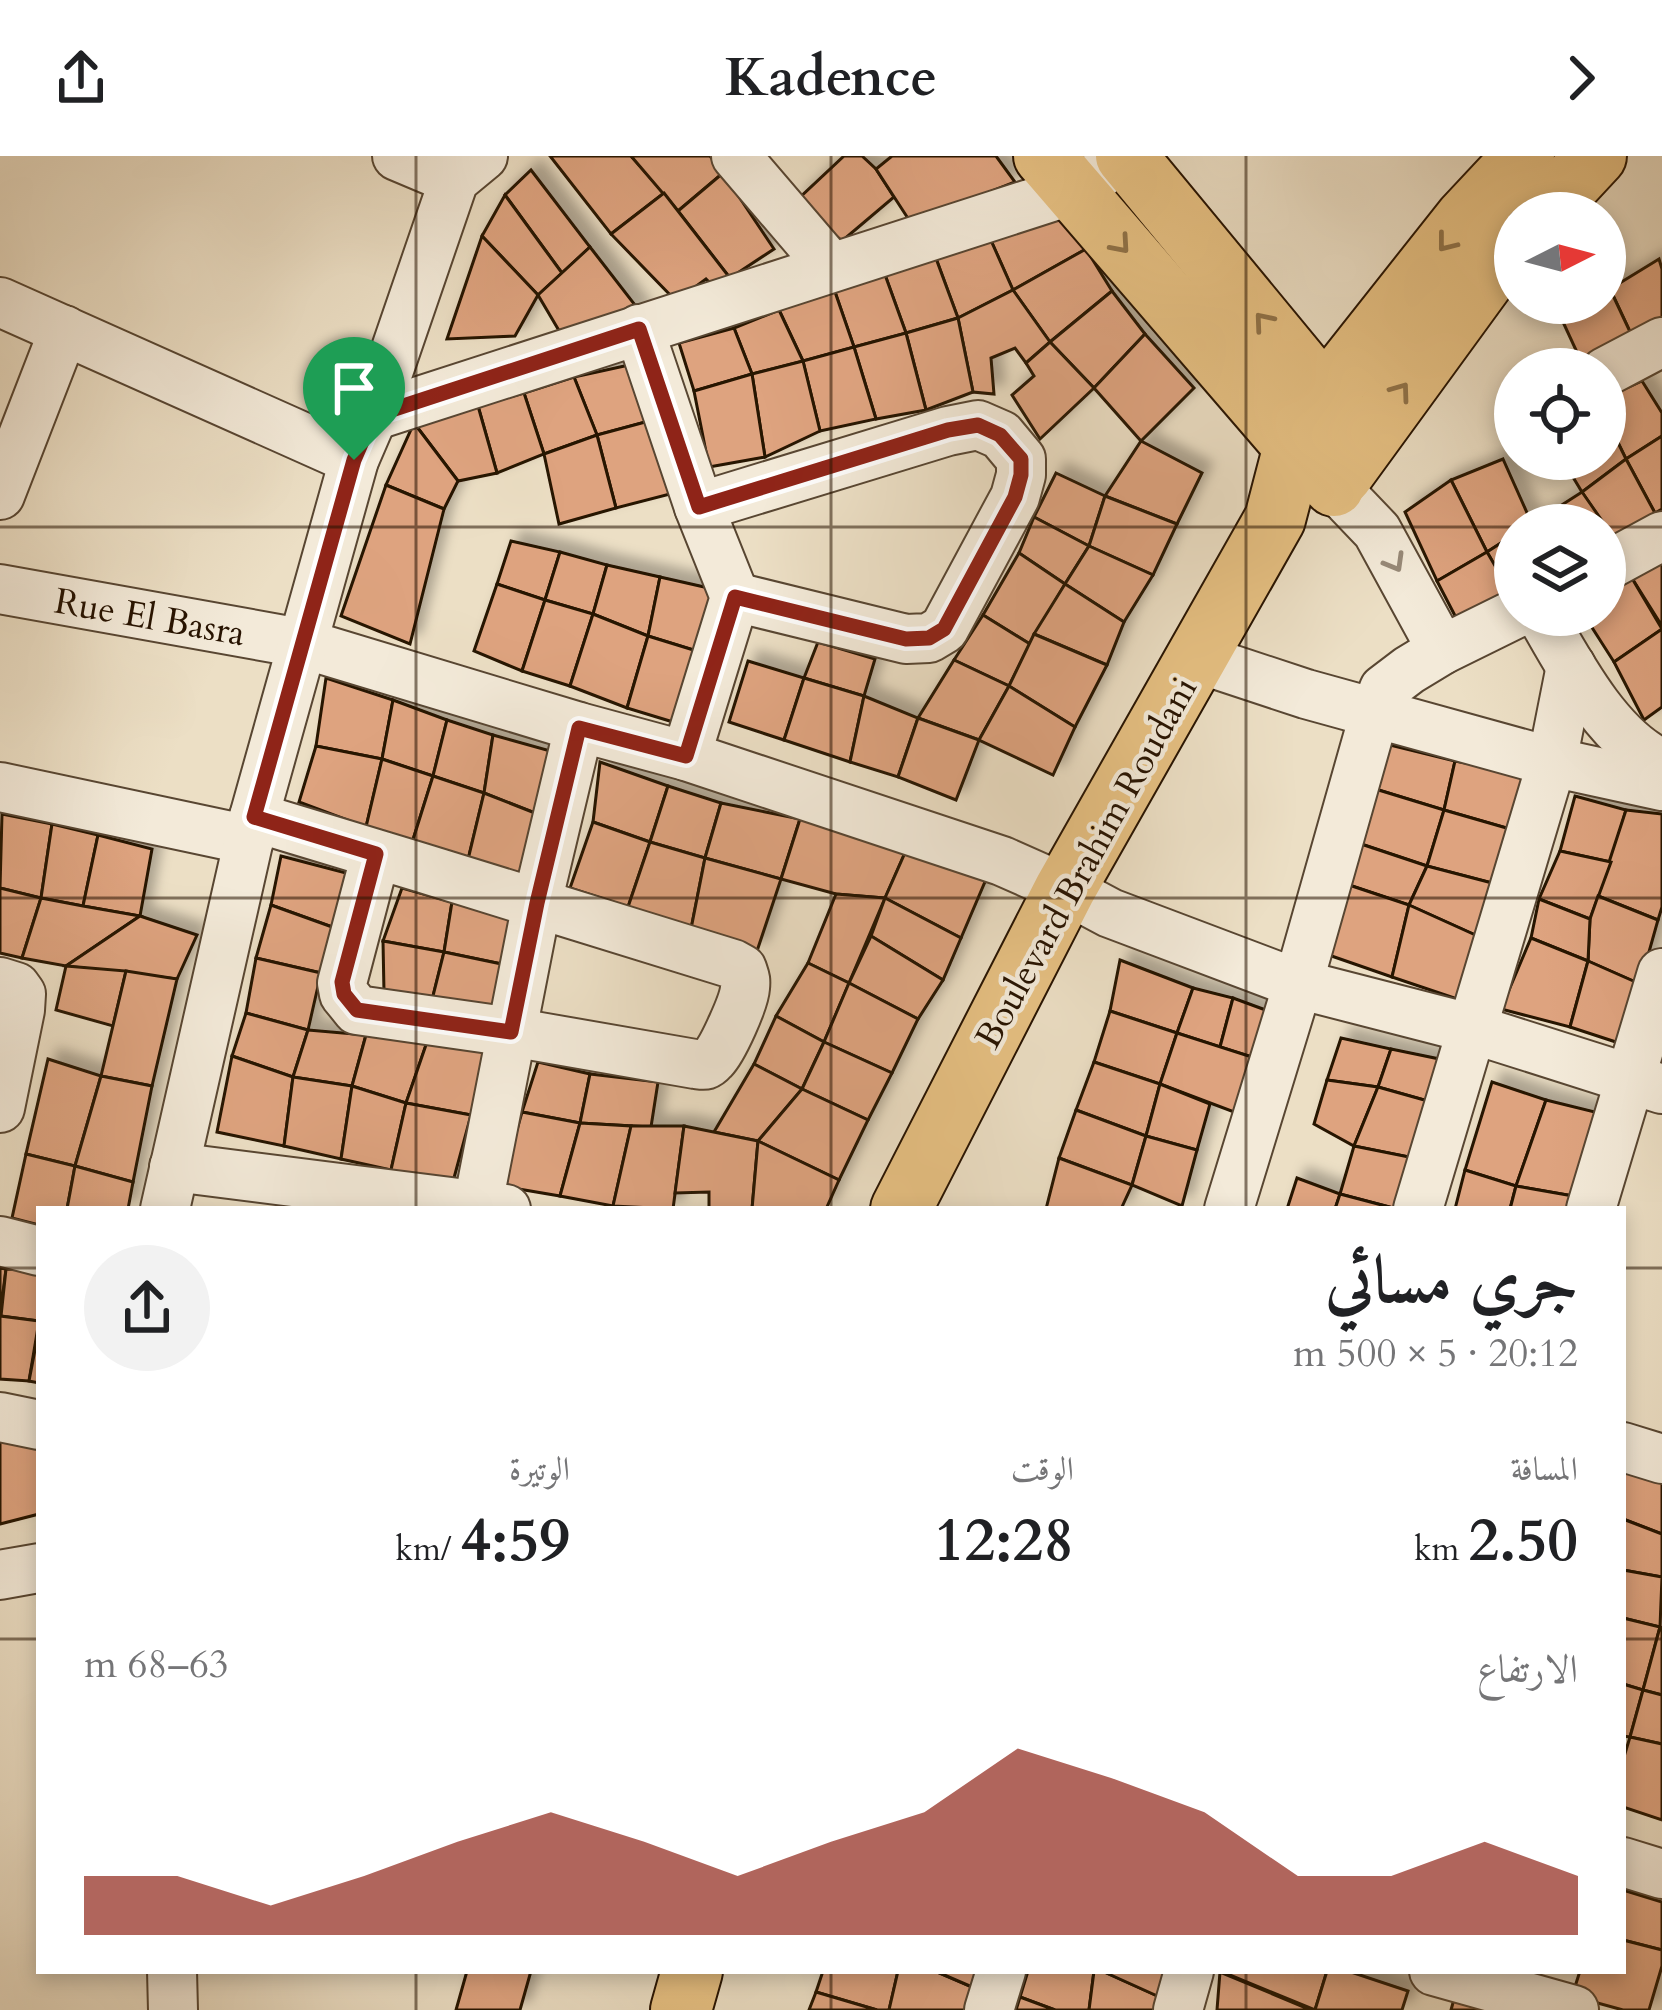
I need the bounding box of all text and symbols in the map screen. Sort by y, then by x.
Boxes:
text: Kadence [725,42,937,115]
icon: share [48,45,114,111]
icon: forward [1548,45,1614,111]
north arrow [1494,192,1626,324]
map controls [1494,192,1626,636]
one-way arrow [1439,230,1460,252]
one-way arrow [1106,231,1128,253]
one-way arrow [1256,313,1278,335]
pin [303,337,405,460]
button: locate [1494,348,1626,480]
icon: arrive [321,355,387,421]
one-way arrow [1387,383,1409,404]
button: layers [1494,504,1626,636]
one-way arrow [1381,550,1404,572]
street label: Rue El Basra [51,577,249,658]
street label: Boulevard Brahim Roudani [964,668,1209,1057]
text: جري مسائي [1325,1237,1578,1326]
button: share [84,1245,210,1371]
text: 20:12 · 5 × 500 m [1293,1327,1578,1380]
text: الوتيرة [509,1447,570,1492]
text: الوقت [1011,1447,1074,1492]
text: المسافة [1511,1447,1578,1492]
text: 4:59 [460,1501,570,1582]
text: 12:28 [934,1501,1074,1582]
text: 2.50 [1468,1501,1578,1582]
text: /km [395,1527,460,1572]
text: km [1414,1527,1468,1572]
text: 63–68 m [84,1638,229,1691]
text: الارتفاع [1477,1643,1578,1696]

